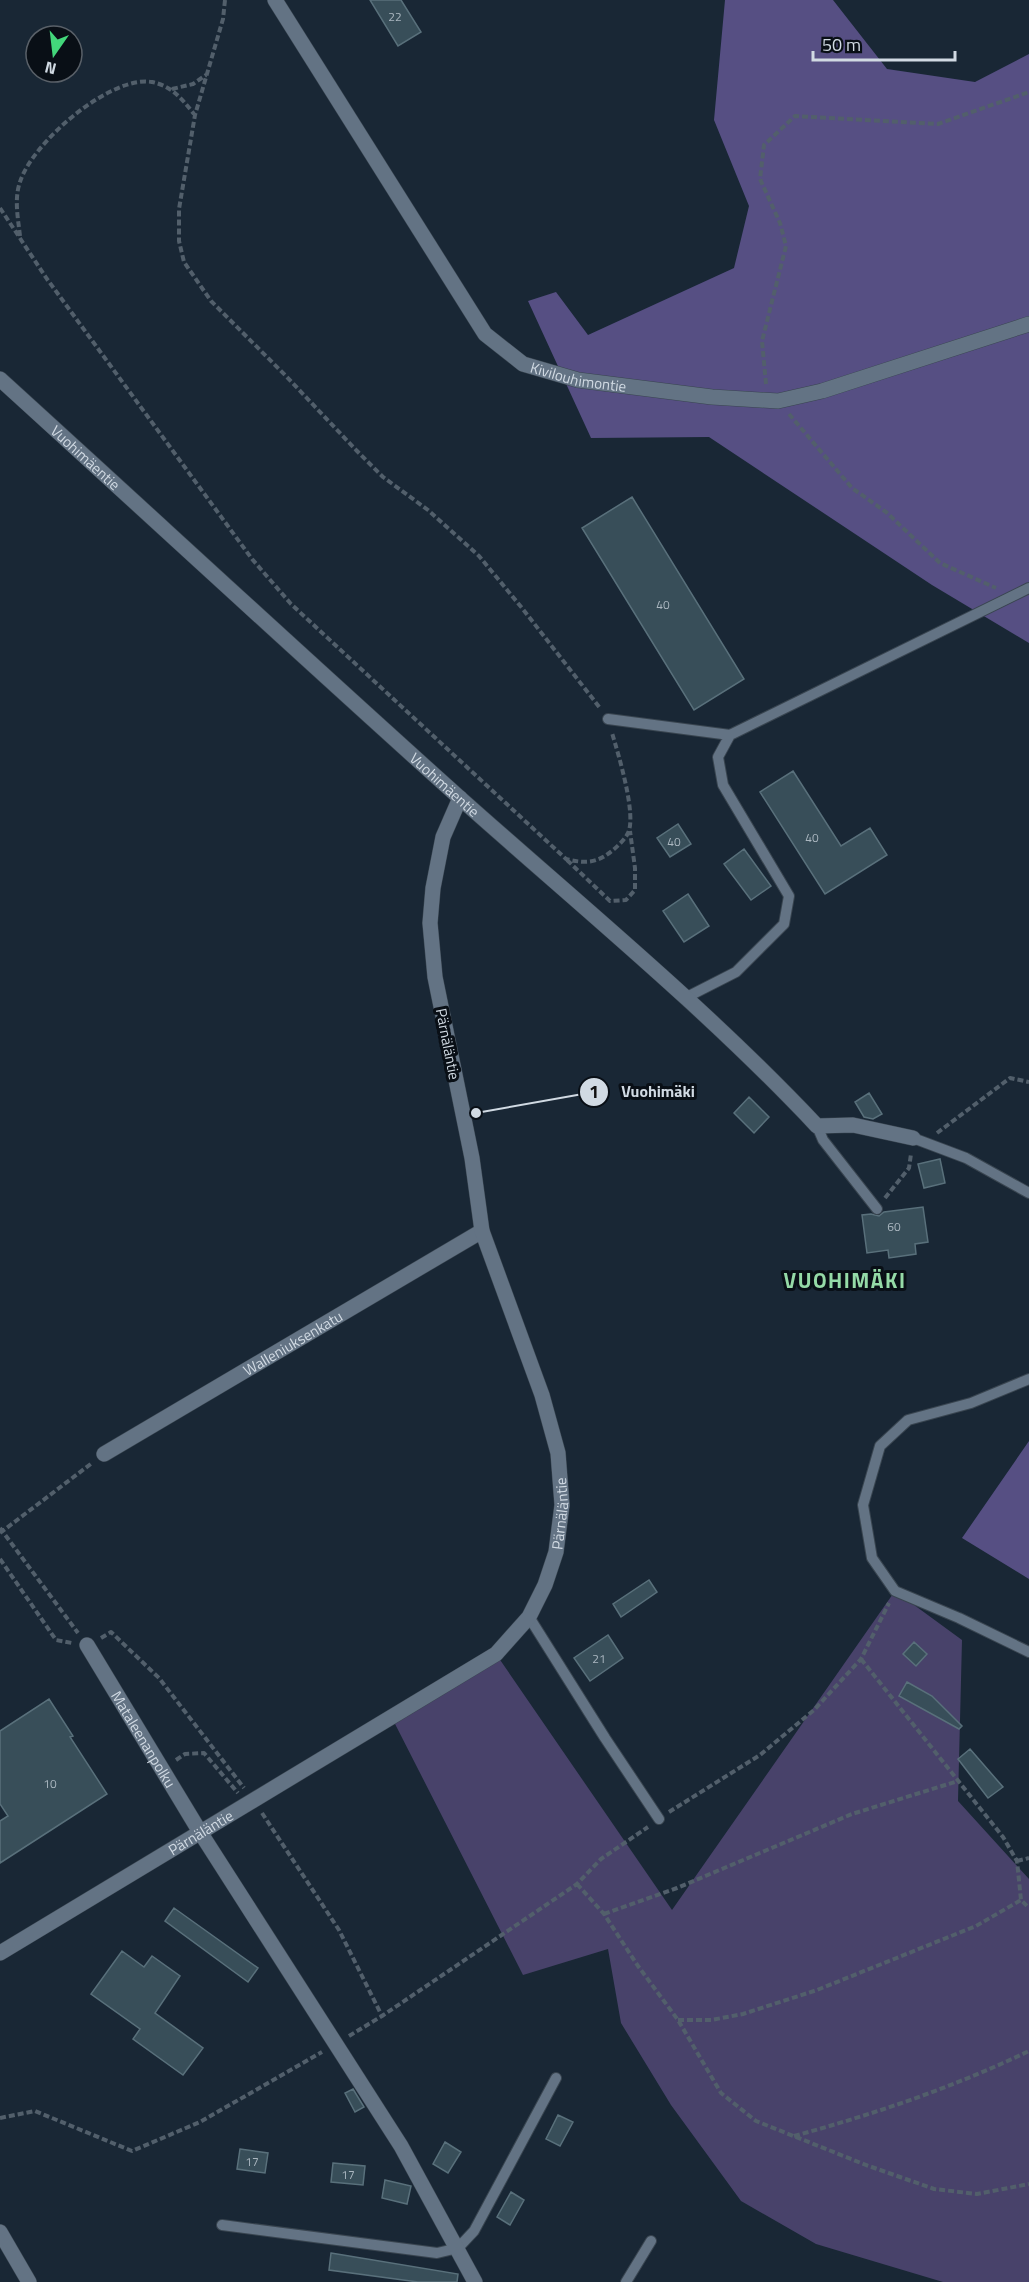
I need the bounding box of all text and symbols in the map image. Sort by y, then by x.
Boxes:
house number: 22 [388,7,402,26]
north arrow [24,24,84,84]
scale bar [813,24,956,62]
text: 50 m [822,31,861,58]
text: N [42,56,59,82]
street label: Kivilouhimontie [528,355,628,398]
street label: Vuohimäentie [46,419,126,495]
house number: 40 [656,595,670,614]
street label: Vuohimäentie [405,747,485,822]
house number: 40 [805,828,819,847]
house number: 40 [667,832,681,851]
street label: Pärnäläntie [430,1006,466,1082]
callout: Vuohimäki [579,1075,706,1109]
text: 1 [589,1078,599,1105]
text: Vuohimäki [621,1079,695,1103]
house number: 60 [887,1217,901,1236]
district label: VUOHIMÄKI [784,1264,906,1296]
street label: Walleniuksenkatu [238,1304,347,1381]
street label: Pärnäläntie [545,1477,574,1551]
house number: 21 [592,1649,606,1668]
street label: Mataleenanpolku [106,1686,182,1792]
house number: 10 [43,1774,57,1793]
street label: Pärnäläntie [164,1804,237,1861]
house number: 17 [245,2152,259,2171]
house number: 17 [341,2165,355,2184]

